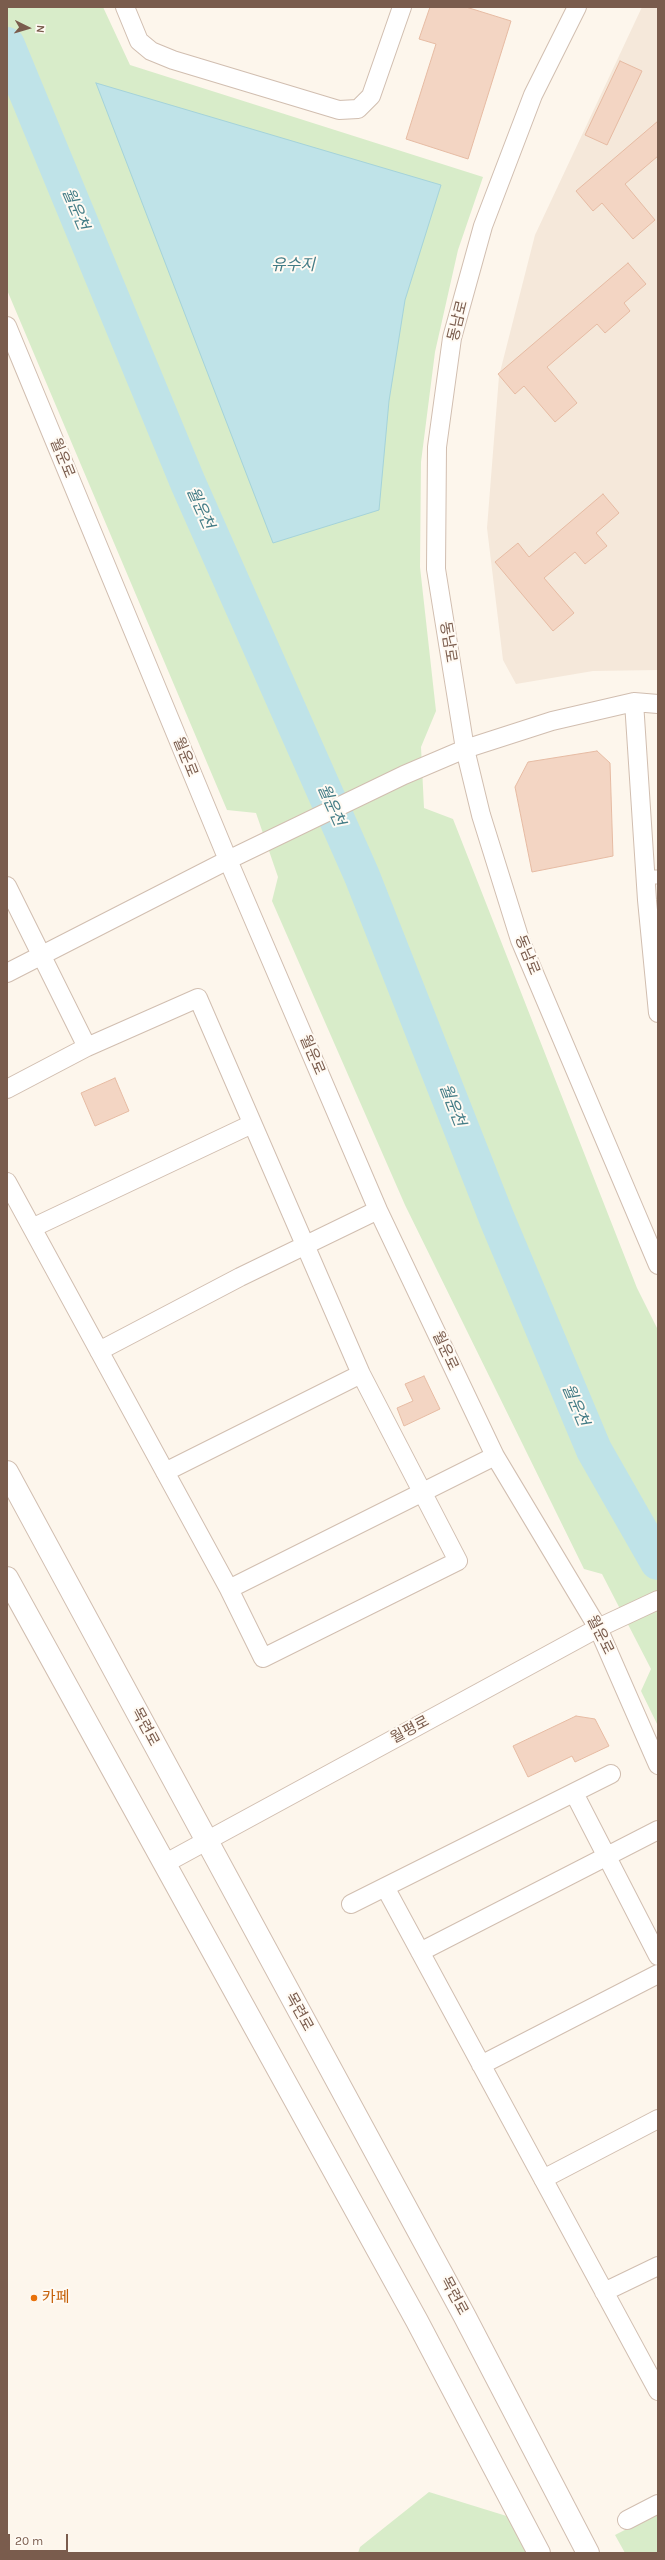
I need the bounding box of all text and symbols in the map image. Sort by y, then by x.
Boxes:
north arrow [8,8,48,48]
text: N [34,25,47,34]
water label: 월운천 [58,185,92,233]
water label: 유수지 [271,255,315,275]
street label: 동남로 [444,299,472,343]
street label: 월운로 [46,435,78,481]
water label: 월운천 [182,484,218,532]
street label: 동남로 [436,620,460,664]
street label: 월운로 [169,734,201,780]
water label: 월운천 [313,781,349,829]
street label: 동남로 [511,932,543,978]
street label: 월운로 [296,1032,328,1078]
water label: 월운천 [435,1081,469,1129]
street label: 월운로 [428,1328,462,1374]
water label: 월운천 [558,1381,592,1429]
street label: 월운로 [583,1612,617,1658]
street label: 목련로 [127,1704,163,1750]
street label: 월평로 [387,1712,433,1748]
street label: 목련로 [281,1990,317,2034]
street label: 목련로 [436,2273,472,2319]
place label: 카페 [42,2289,70,2307]
marker: 카페 [29,2293,39,2303]
scale bar [10,2526,70,2552]
text: 20 m [15,2534,43,2548]

